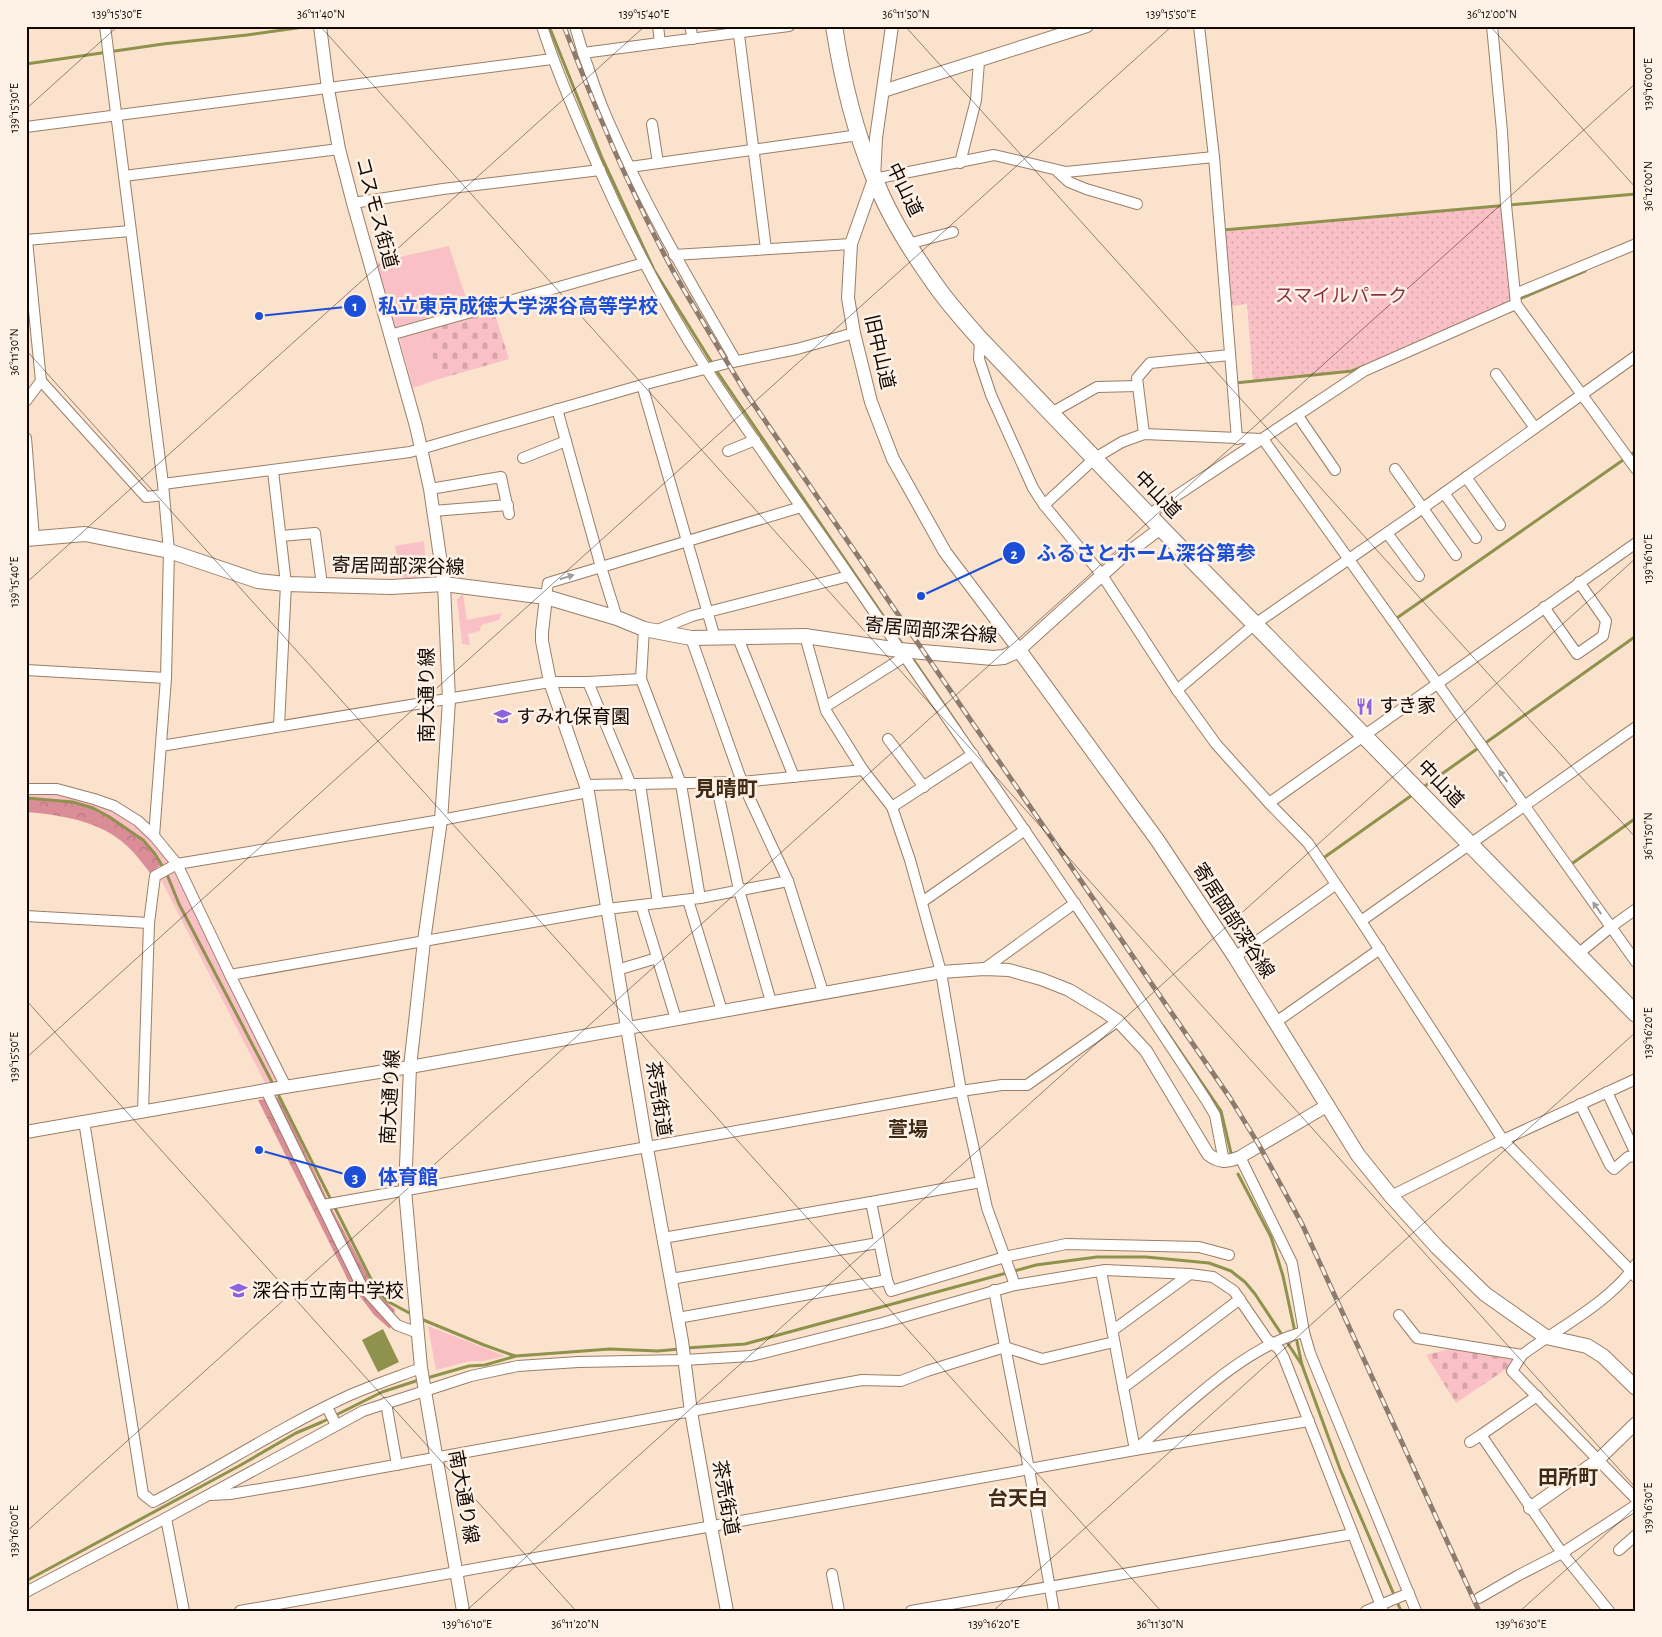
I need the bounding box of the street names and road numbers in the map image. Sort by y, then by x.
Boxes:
street label: コスモス街道 [352,155,401,271]
street label: 中山道 [883,160,926,220]
street label: 旧中山道 [861,313,898,391]
street label: 中山道 [1130,467,1184,522]
street label: 寄居岡部深谷線 [331,554,465,578]
street label: 寄居岡部深谷線 [864,614,998,646]
street label: 南大通り線 [417,647,437,743]
street label: 中山道 [1413,756,1467,811]
street label: 寄居岡部深谷線 [1189,859,1279,982]
street label: 南大通り線 [378,1049,403,1145]
street label: 茶売街道 [643,1060,674,1138]
street label: 南大通り線 [445,1448,482,1545]
street label: 茶売街道 [709,1459,742,1537]

